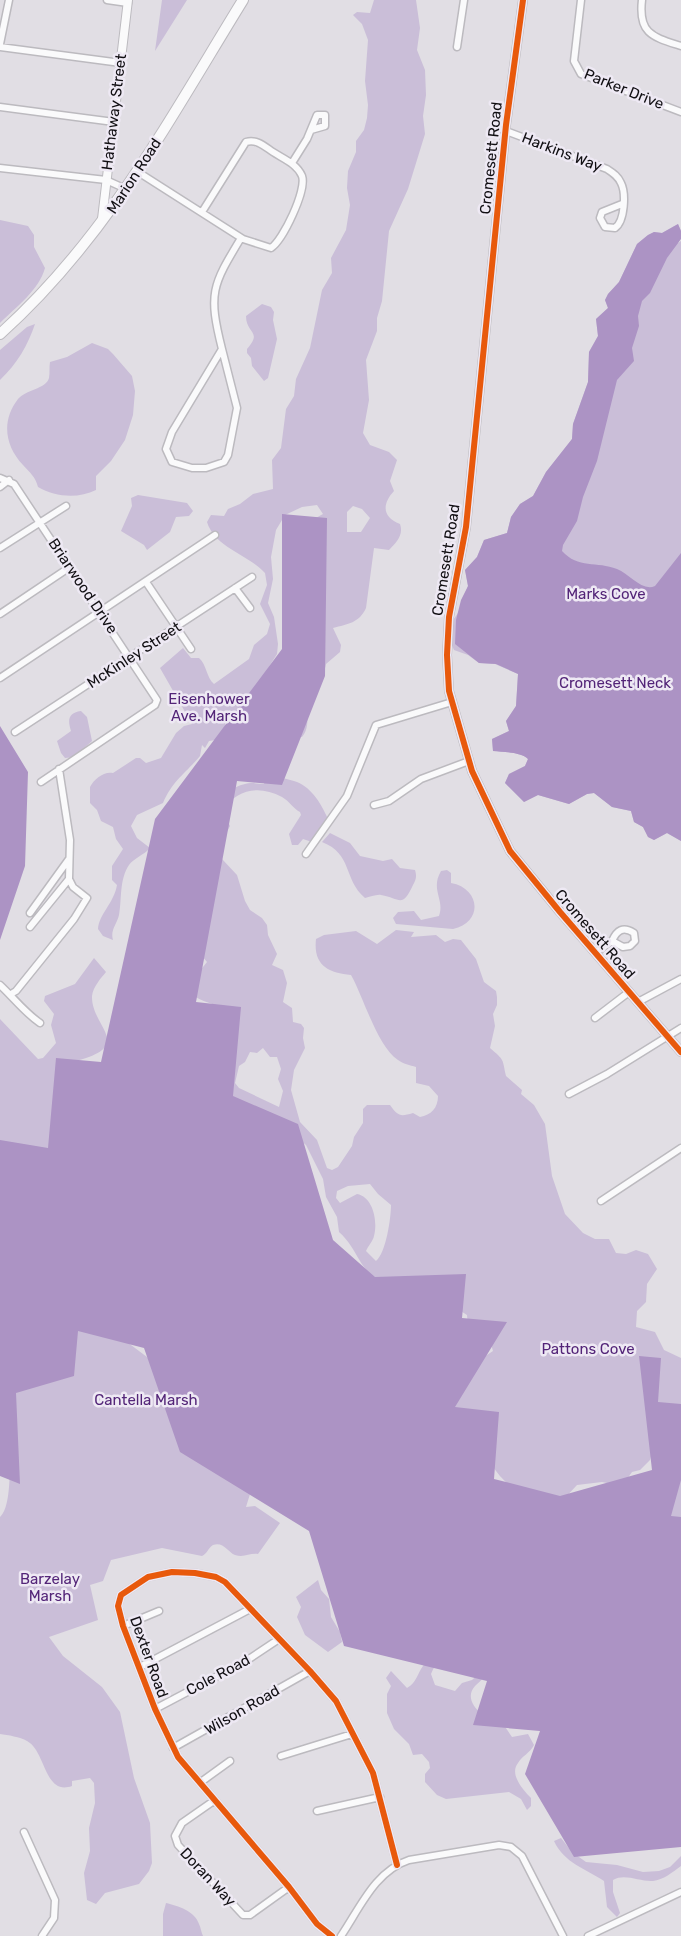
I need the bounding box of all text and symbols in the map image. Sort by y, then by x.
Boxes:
street label: Hathaway Street [98,53,130,171]
street label: Parker Drive [582,65,666,113]
street label: Cromesett Road [476,101,506,215]
street label: Harkins Way [519,128,605,176]
street label: Marion Road [103,135,165,217]
street label: Cromesett Road [428,503,464,617]
street label: Briarwood Drive [44,535,122,637]
park label: Marks Cove [566,585,646,603]
street label: McKinley Street [84,618,185,692]
park label: Cromesett Neck [559,674,671,692]
park label: Eisenhower Ave. Marsh [168,690,250,725]
street label: Cromesett Road [551,886,639,982]
park label: Pattons Cove [541,1340,635,1358]
park label: Cantella Marsh [94,1391,198,1409]
park label: Barzelay Marsh [20,1570,80,1605]
street label: Dexter Road [126,1614,172,1700]
street label: Cole Road [183,1651,253,1699]
street label: Wilson Road [201,1681,283,1739]
street label: Doran Way [176,1844,240,1910]

